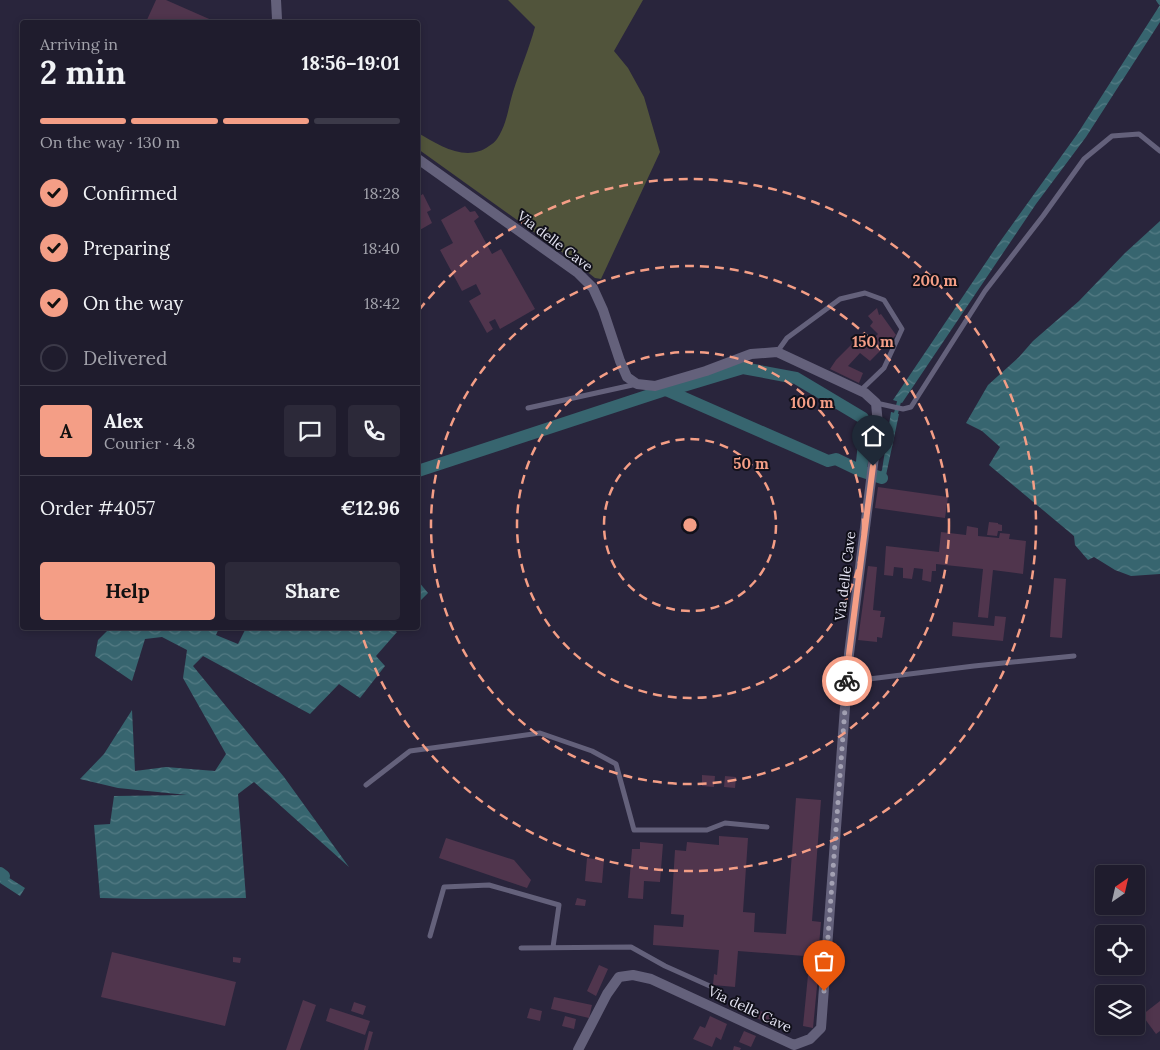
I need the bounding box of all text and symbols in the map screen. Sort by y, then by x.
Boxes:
text: Arriving in [40,34,118,54]
text: 18:56–19:01 [302,51,400,75]
text: 2 min [40,52,126,93]
text: On the way · 130 m [40,132,180,152]
icon: check [40,179,68,207]
text: Confirmed [83,181,178,205]
text: 18:28 [364,183,400,203]
street label: Via delle Cave [513,206,597,276]
icon: check [40,234,68,262]
text: Preparing [83,236,170,260]
text: 18:40 [363,238,400,258]
text: 200 m [913,271,958,290]
icon: check [40,289,68,317]
text: On the way [83,291,183,315]
text: 18:42 [364,293,400,313]
text: 150 m [852,332,894,351]
text: Delivered [83,346,167,370]
text: 100 m [791,393,834,412]
button: chat [284,405,336,457]
button: phone [348,405,400,457]
text: Alex [104,409,143,433]
pin [852,415,894,466]
text: A [60,419,72,443]
icon: home [859,422,887,450]
text: Courier · 4.8 [104,433,195,453]
text: 50 m [733,454,769,473]
text: Order #4057 [40,496,155,520]
text: €12.96 [340,496,400,520]
centre of rings [681,516,699,534]
street label: Via delle Cave [830,530,859,623]
button: Help [40,562,215,620]
button: Share [225,562,400,620]
courier [822,656,872,706]
icon: bike [833,667,861,695]
north arrow [1095,865,1145,915]
map controls [1095,865,1145,1035]
button: locate [1095,925,1145,975]
pin [803,940,845,991]
icon: bag [810,947,838,975]
street label: Via delle Cave [704,981,795,1036]
button: layers [1095,985,1145,1035]

